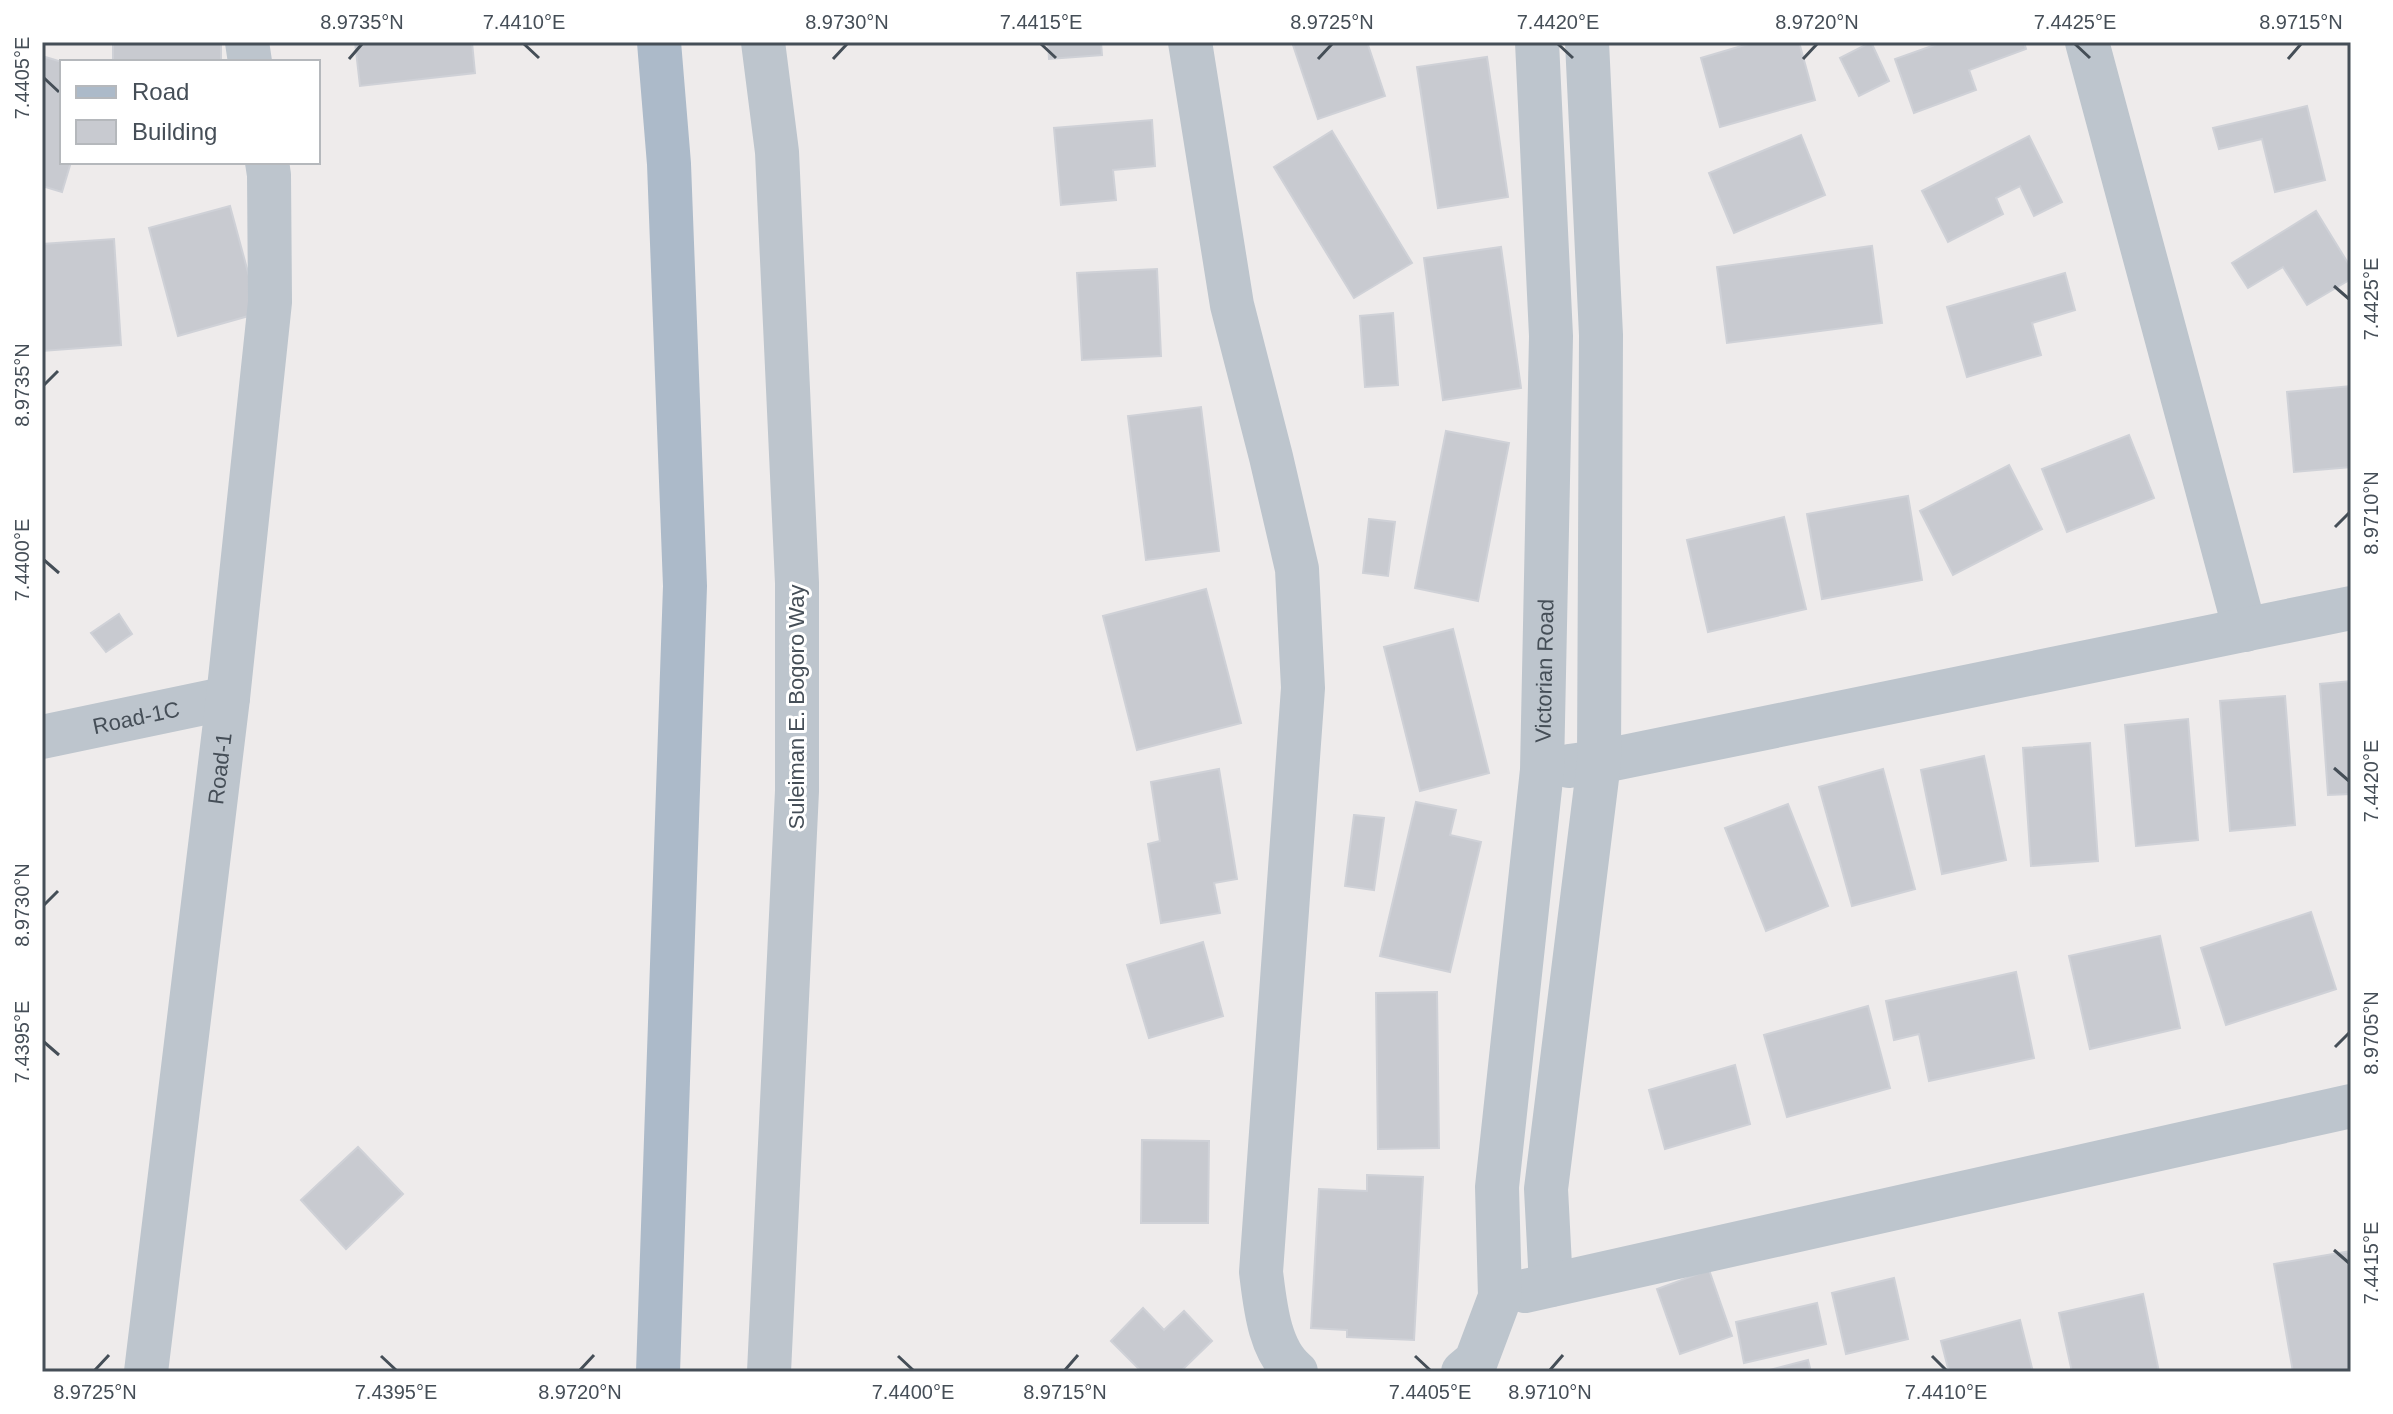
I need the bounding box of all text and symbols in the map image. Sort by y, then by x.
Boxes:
text: 8.9735°N [320,11,404,33]
text: 7.4410°E [483,11,565,33]
text: 8.9730°N [805,11,889,33]
text: 7.4415°E [1000,11,1082,33]
text: 8.9725°N [1290,11,1374,33]
text: 7.4420°E [1517,11,1599,33]
text: 8.9720°N [1775,11,1859,33]
text: 7.4425°E [2034,11,2116,33]
text: 8.9715°N [2259,11,2343,33]
text: 7.4405°E [11,37,33,119]
legend [60,60,320,164]
text: Road [132,78,189,105]
text: Building [132,118,217,145]
text: 7.4425°E [2360,258,2382,340]
text: 8.9735°N [11,343,33,427]
text: 8.9710°N [2360,471,2382,555]
text: 7.4400°E [11,519,33,601]
street label: Suleiman E. Bogoro Way [784,585,809,829]
street label: Victorian Road [1531,599,1559,743]
street label: Road-1C [90,696,182,739]
street label: Road-1 [203,731,237,806]
text: 7.4420°E [2360,740,2382,822]
text: 8.9730°N [11,863,33,947]
text: 8.9705°N [2360,991,2382,1075]
text: 7.4395°E [11,1001,33,1083]
text: 7.4415°E [2360,1222,2382,1304]
text: 8.9725°N [53,1381,137,1403]
text: 7.4395°E [355,1381,437,1403]
text: 8.9720°N [538,1381,622,1403]
text: 7.4400°E [872,1381,954,1403]
text: 8.9715°N [1023,1381,1107,1403]
text: 7.4405°E [1389,1381,1471,1403]
text: 8.9710°N [1508,1381,1592,1403]
text: 7.4410°E [1905,1381,1987,1403]

